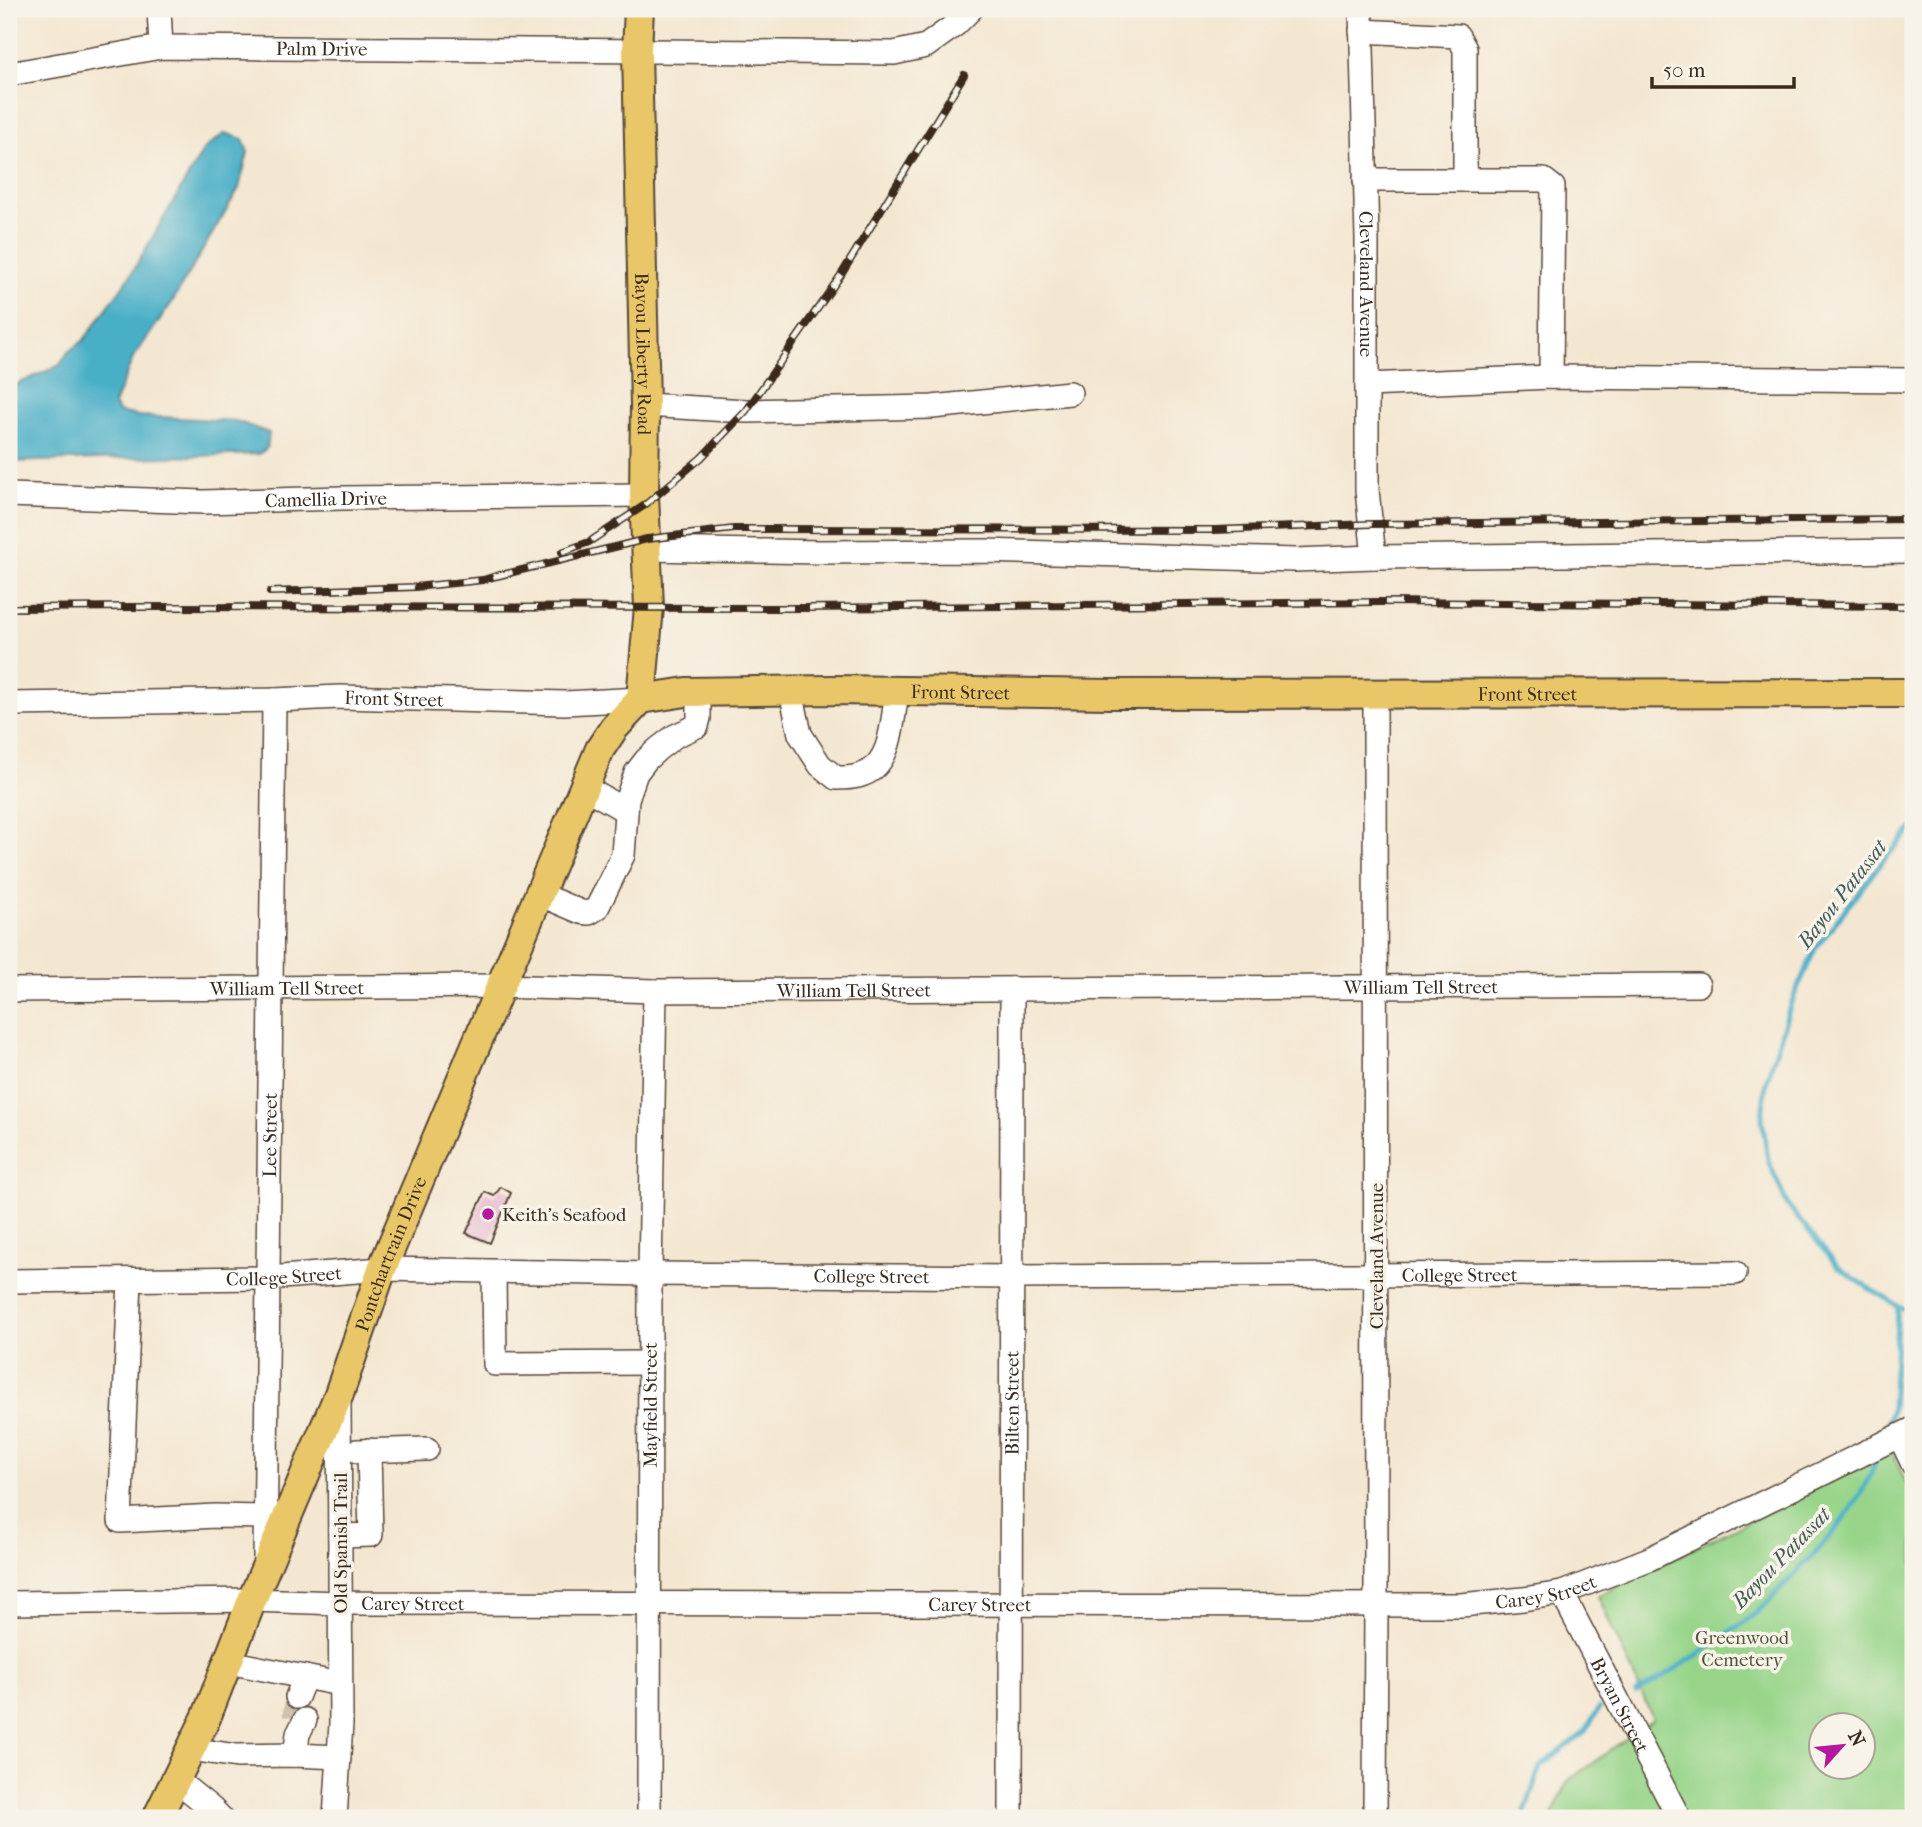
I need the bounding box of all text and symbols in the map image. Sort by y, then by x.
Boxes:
street label: Palm Drive [276,38,368,61]
scale bar [1652,46,1794,90]
text: 50 m [1663,58,1706,82]
street label: Cleveland Avenue [1354,210,1377,357]
street label: Bayou Liberty Road [630,272,655,436]
street label: Camellia Drive [264,488,387,512]
street label: Front Street [910,681,1011,705]
street label: Front Street [1478,683,1577,706]
street label: Front Street [344,687,444,712]
water label: Bayou Patassat [1792,834,1893,954]
street label: William Tell Street [1343,976,1498,999]
street label: William Tell Street [209,977,364,1000]
street label: William Tell Street [776,979,931,1002]
street label: Lee Street [259,1092,282,1177]
street label: Pontchartrain Drive [351,1173,432,1335]
street label: Cleveland Avenue [1366,1183,1388,1329]
place label: Keith's Seafood [502,1204,627,1226]
marker: Keith's Seafood [480,1206,496,1222]
street label: College Street [226,1262,343,1290]
street label: College Street [1402,1264,1518,1287]
street label: College Street [814,1265,930,1288]
street label: Mayfield Street [640,1342,662,1468]
street label: Bilten Street [1001,1350,1024,1455]
street label: Old Spanish Trail [330,1472,352,1614]
water label: Bayou Patassat [1726,1502,1836,1614]
street label: Carey Street [1494,1571,1600,1614]
street label: Carey Street [361,1593,465,1615]
street label: Carey Street [928,1594,1032,1616]
park label: Greenwood Cemetery [1695,1627,1790,1671]
street label: Bryan Street [1585,1654,1653,1757]
north arrow [1806,1712,1876,1782]
text: N [1843,1727,1870,1751]

